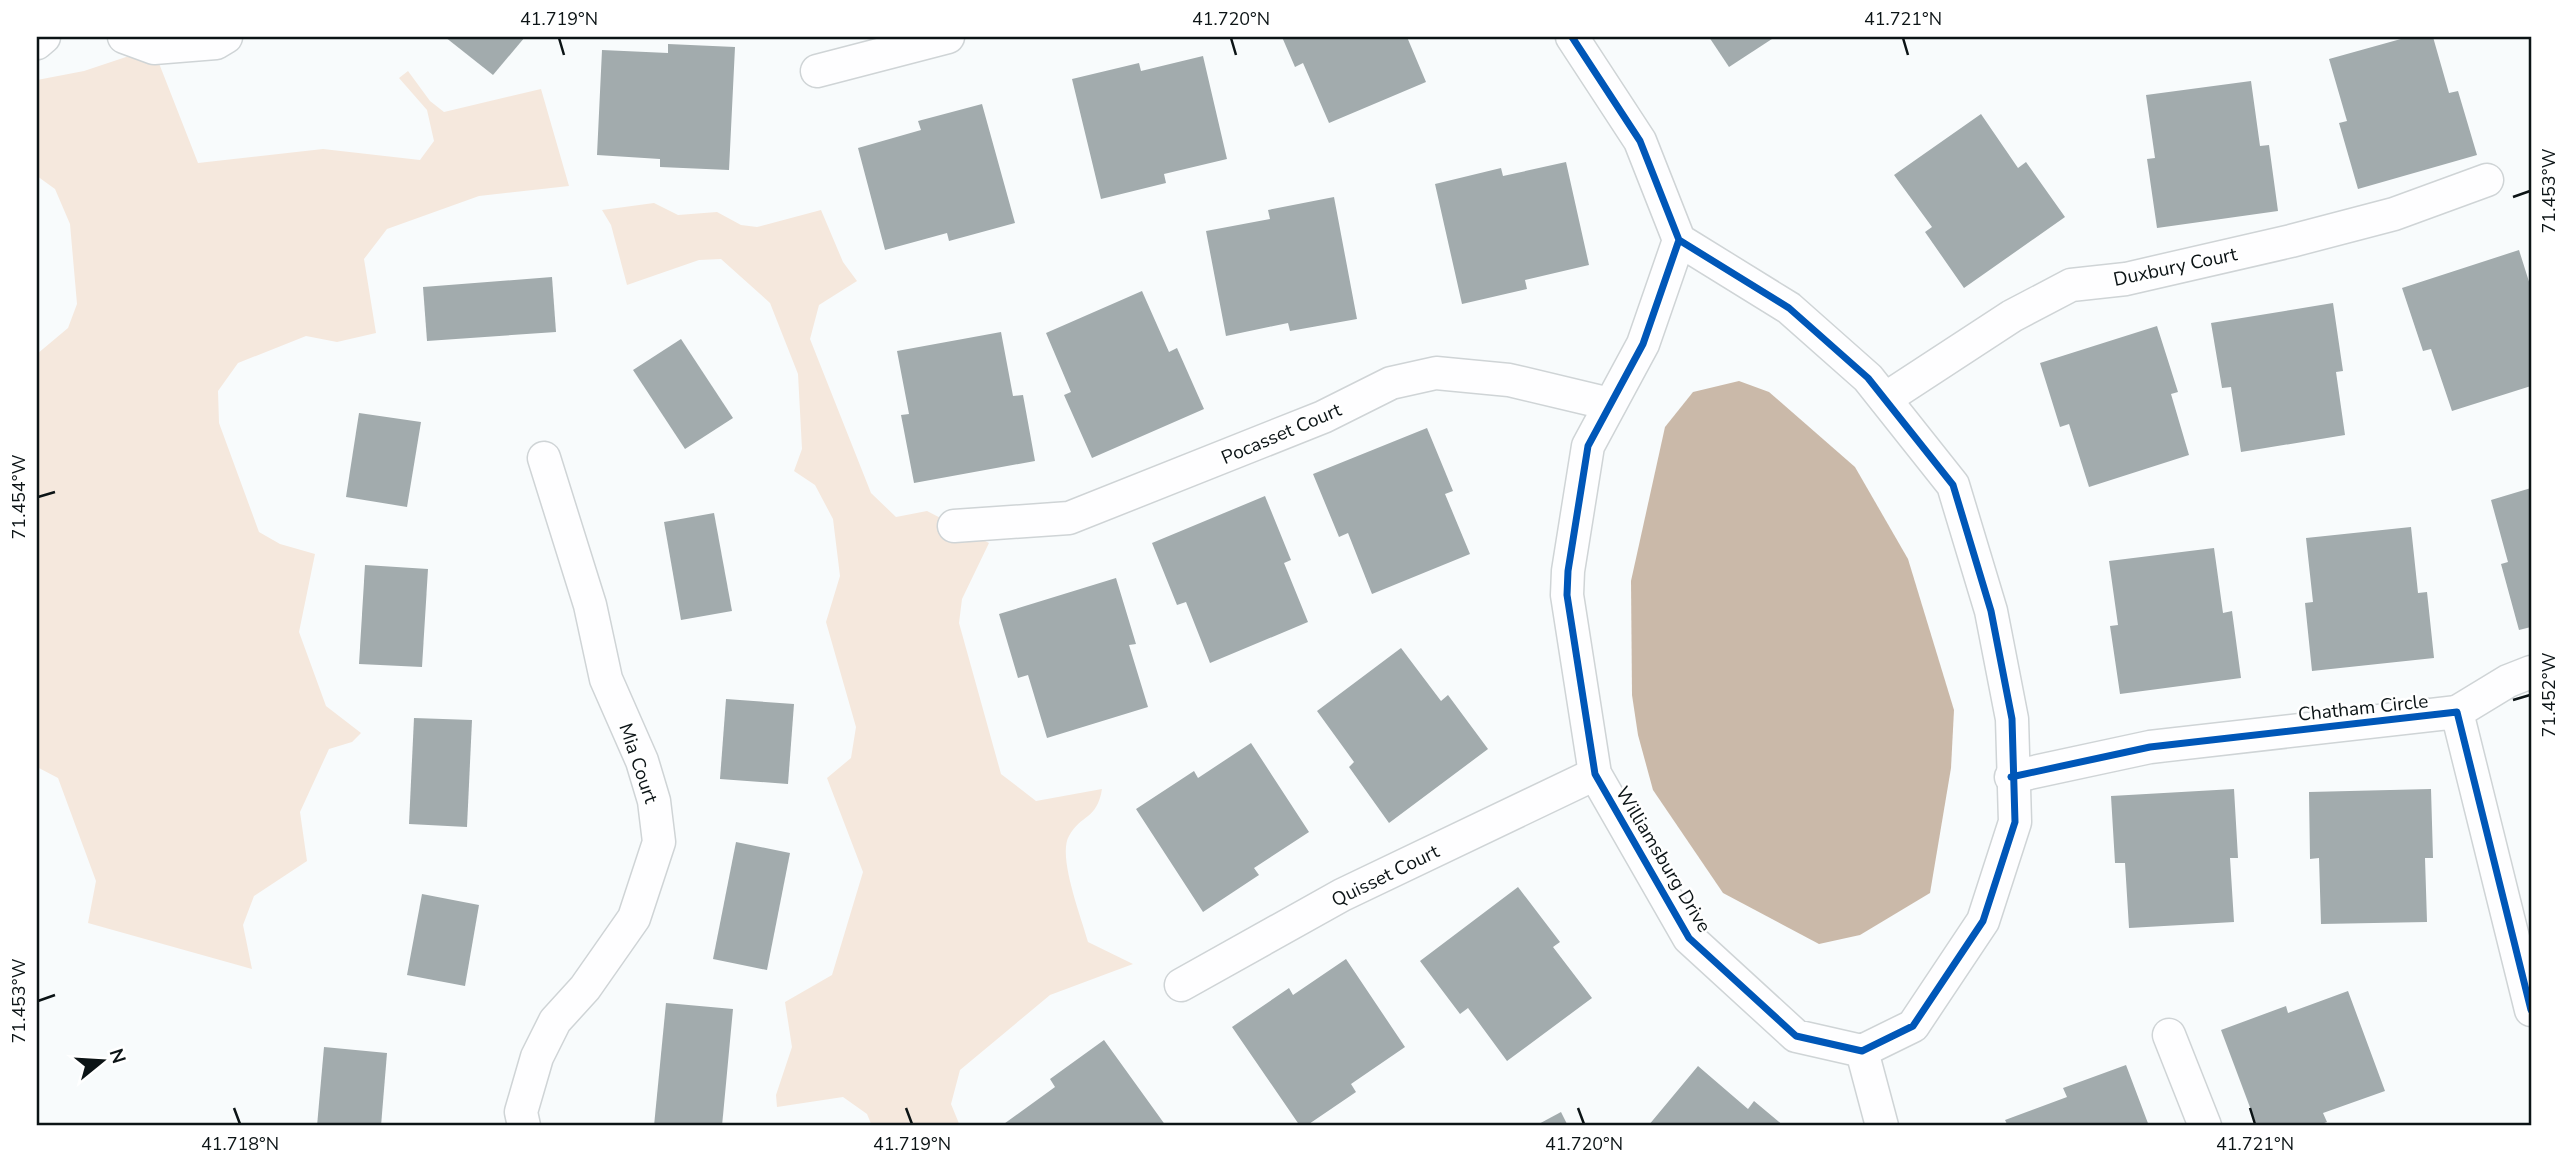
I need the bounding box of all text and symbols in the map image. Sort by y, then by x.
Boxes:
text: 41.719°N [520,7,598,31]
text: 41.720°N [1192,7,1270,31]
text: 41.721°N [1864,7,1942,31]
text: 71.453°W [2537,148,2561,233]
street label: Duxbury Court [2111,241,2240,293]
street label: Pocasset Court [1217,397,1346,471]
text: 71.454°W [7,454,31,539]
text: 71.452°W [2537,652,2561,737]
street label: Chatham Circle [2297,688,2429,728]
street label: Mia Court [612,720,664,807]
street label: Williamsburg Drive [1609,782,1717,937]
street label: Quisset Court [1327,838,1444,913]
text: 71.453°W [7,958,31,1043]
north arrow [66,1026,136,1096]
text: N [103,1045,132,1067]
text: 41.718°N [201,1132,279,1156]
text: 41.719°N [873,1132,951,1156]
text: 41.720°N [1545,1132,1623,1156]
text: 41.721°N [2216,1132,2294,1156]

